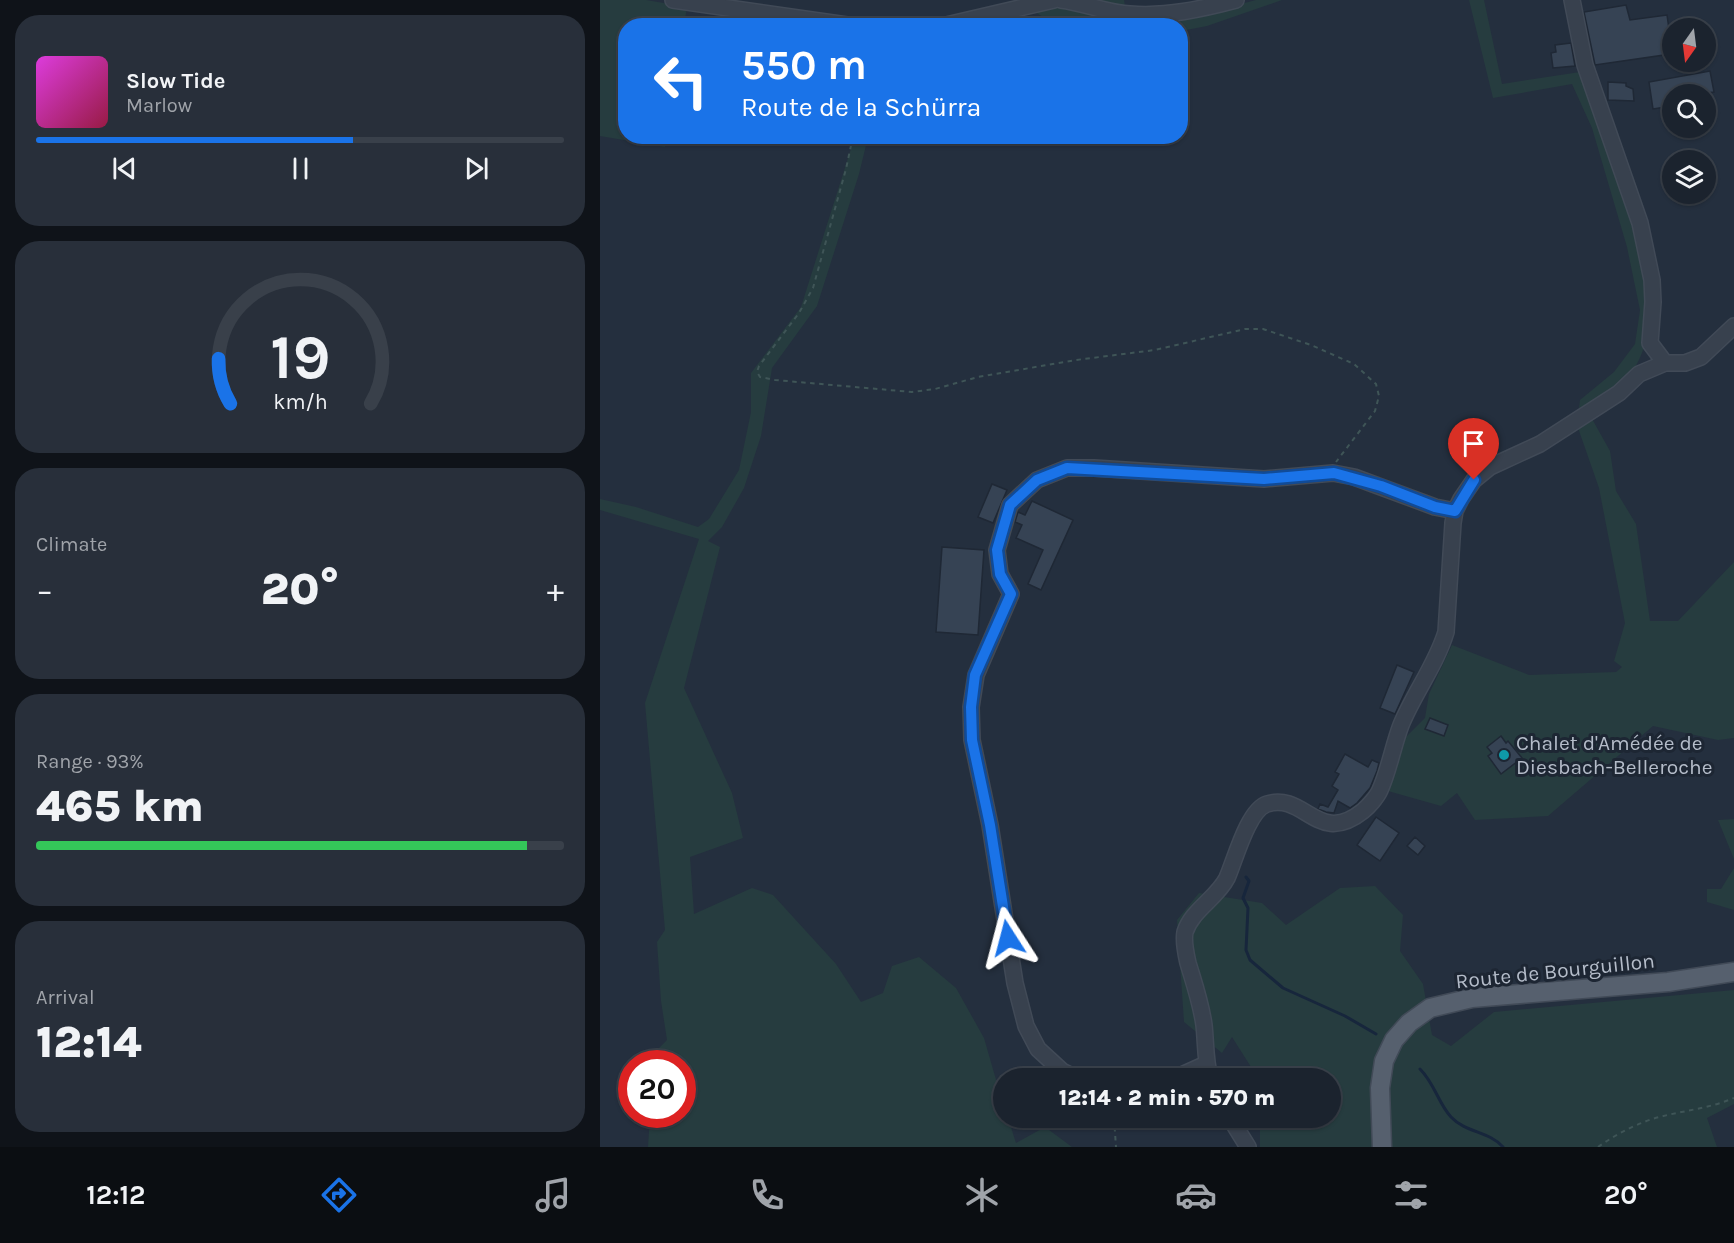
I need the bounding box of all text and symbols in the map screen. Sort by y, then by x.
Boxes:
north arrow [1662,18,1716,72]
map controls [1662,18,1716,204]
text: 550 m [741,40,867,90]
icon: left [642,42,720,120]
text: Slow Tide [126,68,226,94]
button: search [1662,84,1716,138]
text: Route de la Schürra [741,91,981,123]
text: Marlow [126,94,192,117]
button: layers [1662,150,1716,204]
icon: previous [108,152,141,185]
icon: pause [284,152,317,185]
icon: next [460,152,493,185]
text: 19 [270,321,330,394]
text: km/h [273,390,327,415]
pin [1448,418,1499,480]
icon: arrive [1457,427,1490,460]
text: Climate [36,533,107,556]
text: 20° [261,563,339,615]
text: − [36,571,53,609]
text: + [547,571,564,609]
place label: Chalet d'Amédée de Diesbach-Belleroche [1516,731,1713,779]
marker: Chalet d'Amédée de Diesbach-Belleroche [1497,748,1511,762]
text: Range · 93% [36,750,144,773]
text: 465 km [36,780,204,832]
position arrow [976,906,1040,970]
street label: Route de Bourguillon [1454,949,1656,993]
text: Arrival [36,986,95,1009]
text: 12:14 [36,1016,141,1068]
speed limit sign: 20 [618,1050,696,1128]
text: 12:14 · 2 min · 570 m [1059,1085,1275,1111]
icon: directions [318,1174,360,1216]
icon: music [532,1174,574,1216]
icon: phone [746,1174,788,1216]
icon: climate [961,1174,1003,1216]
icon: car [1175,1174,1217,1216]
icon: filters [1390,1174,1432,1216]
text: 12:12 [86,1179,145,1211]
text: 20° [1604,1179,1648,1211]

